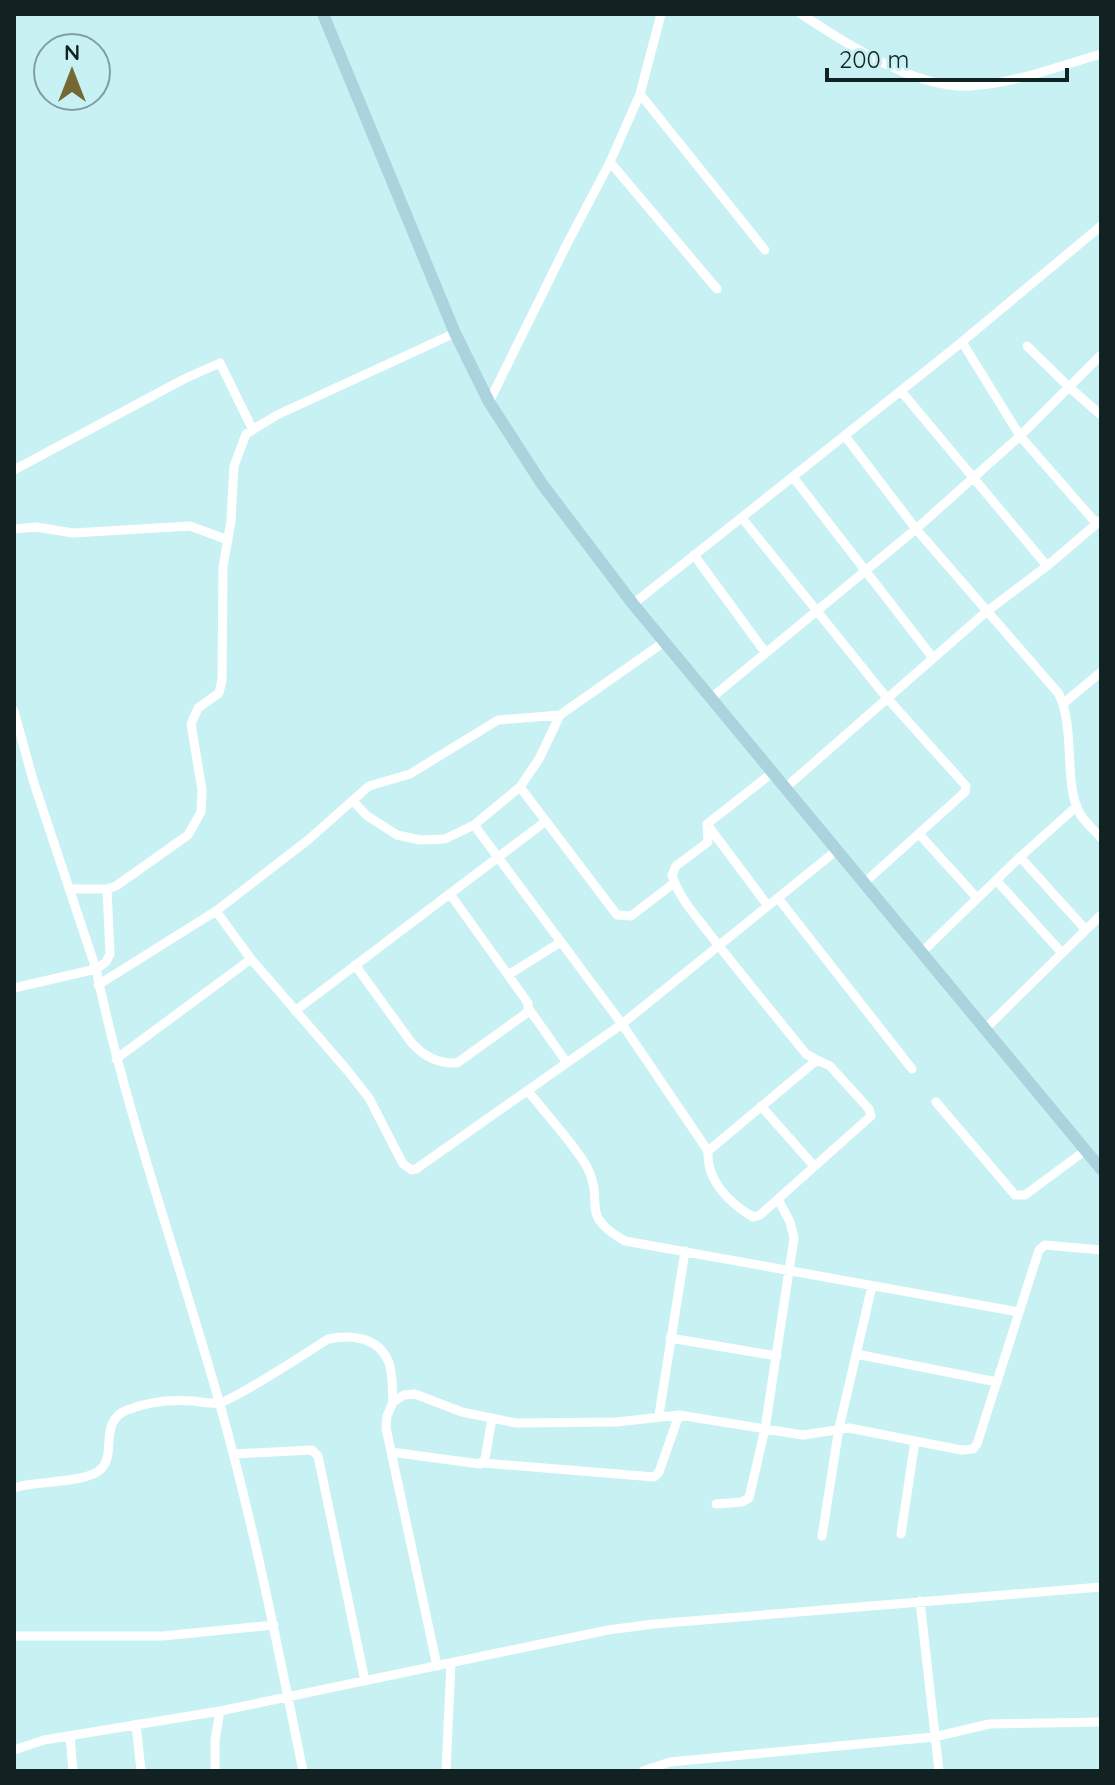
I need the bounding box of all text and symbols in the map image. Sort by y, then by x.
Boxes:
north arrow [32,32,112,112]
scale bar [827,32,1067,82]
text: N [64,38,80,66]
text: 200 m [839,44,909,74]

